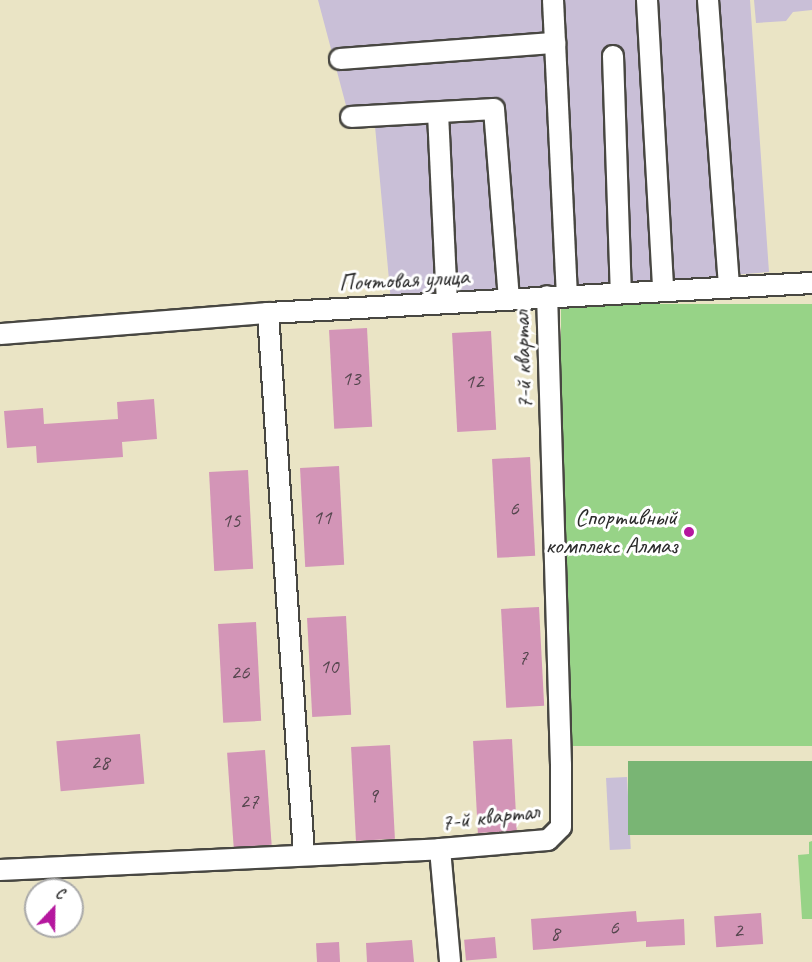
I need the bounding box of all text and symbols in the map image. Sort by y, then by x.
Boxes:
street label: Почтовая улица [337,262,471,298]
street label: 7-й квартал [507,310,539,410]
house number: 13 [342,365,360,391]
house number: 12 [465,368,483,394]
house number: 6 [509,495,519,521]
house number: 11 [313,504,331,530]
place label: Спортивный комплекс Алмаз [545,504,677,560]
house number: 15 [222,507,240,533]
marker: Спортивный комплекс Алмаз [682,525,696,539]
house number: 7 [518,644,528,670]
house number: 10 [320,653,338,679]
house number: 26 [231,659,249,685]
house number: 28 [91,749,109,775]
house number: 9 [368,782,378,808]
house number: 27 [240,788,258,814]
street label: 7-й квартал [439,797,541,837]
north arrow [24,878,84,938]
text: С [53,882,67,904]
house number: 6 [609,914,619,940]
house number: 2 [733,917,743,943]
house number: 8 [550,920,560,946]

